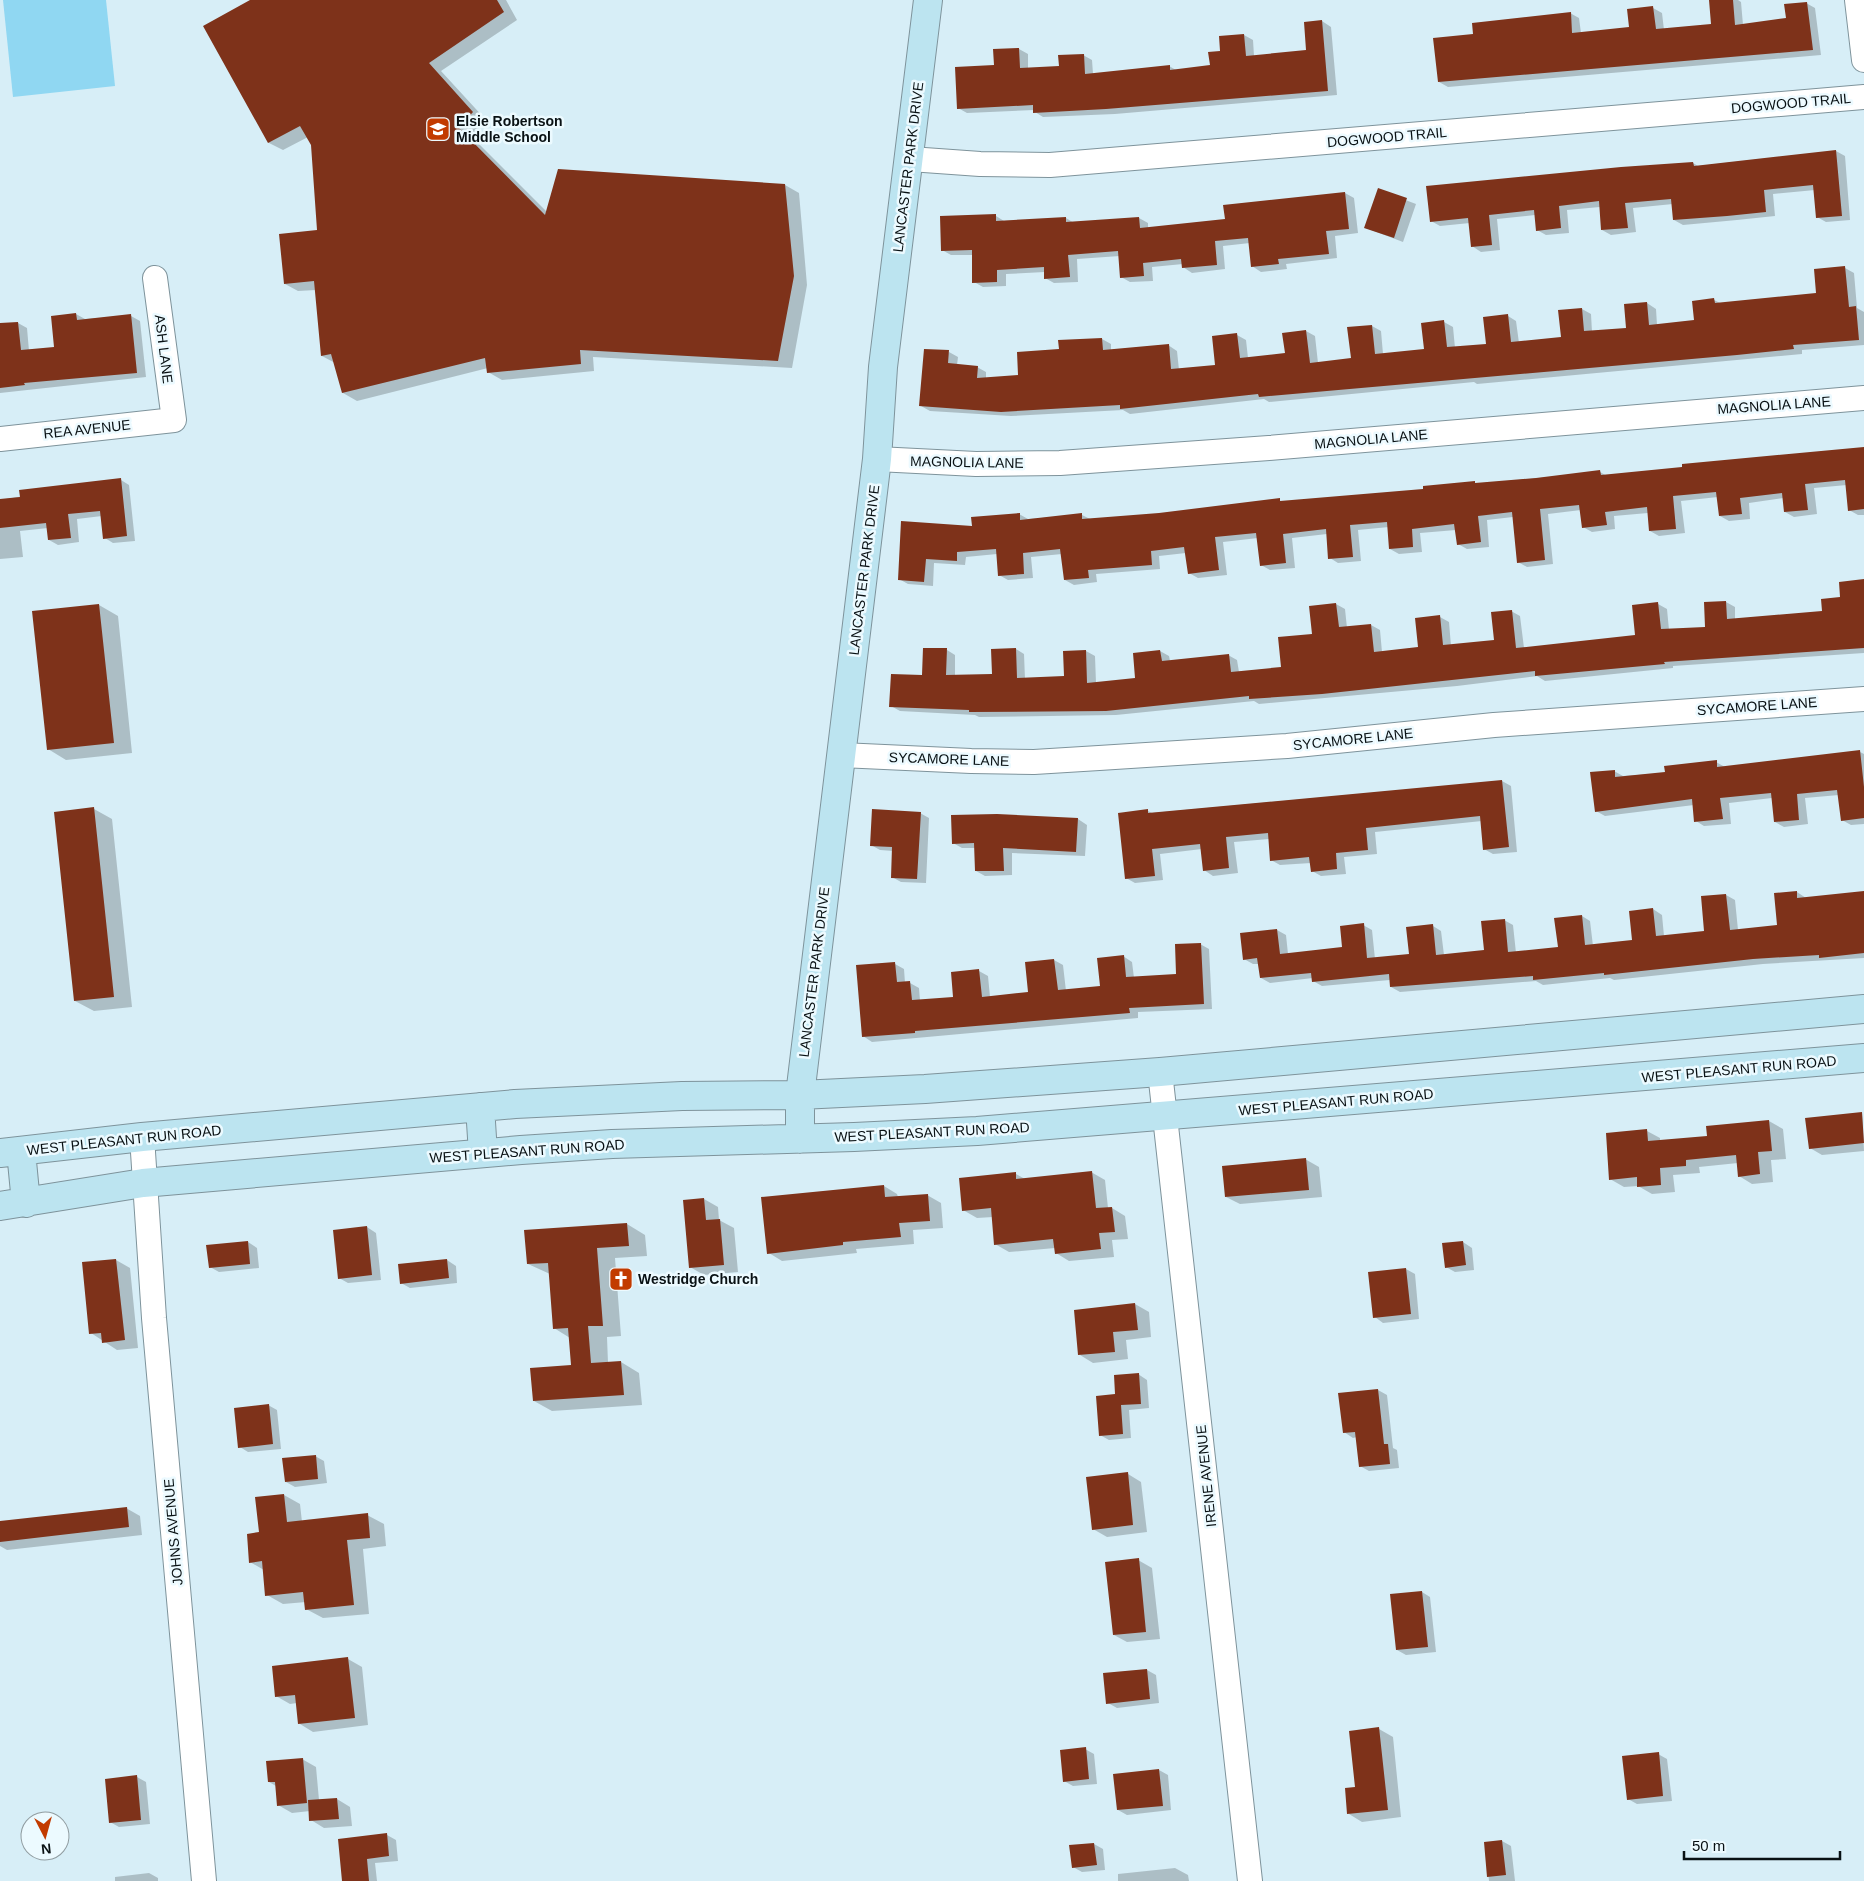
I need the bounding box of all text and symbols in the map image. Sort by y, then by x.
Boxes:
street label: LANCASTER PARK DRIVE [890,81,926,253]
street label: DOGWOOD TRAIL [1730,90,1852,116]
place label: Elsie Robertson Middle School [456,113,563,145]
school or university icon: Elsie Robertson Middle School [425,116,451,142]
street label: DOGWOOD TRAIL [1326,124,1448,150]
street label: ASH LANE [152,314,176,384]
street label: MAGNOLIA LANE [1717,393,1831,417]
street label: REA AVENUE [43,416,131,442]
street label: MAGNOLIA LANE [1314,426,1428,452]
street label: MAGNOLIA LANE [910,453,1024,471]
street label: LANCASTER PARK DRIVE [846,484,882,656]
street label: SYCAMORE LANE [1696,694,1818,718]
street label: SYCAMORE LANE [1292,725,1414,753]
street label: SYCAMORE LANE [888,749,1010,769]
street label: LANCASTER PARK DRIVE [796,886,832,1058]
street label: WEST PLEASANT RUN ROAD [1641,1053,1837,1085]
street label: WEST PLEASANT RUN ROAD [1238,1086,1434,1118]
street label: WEST PLEASANT RUN ROAD [834,1119,1030,1145]
street label: WEST PLEASANT RUN ROAD [26,1122,222,1158]
street label: WEST PLEASANT RUN ROAD [429,1136,625,1166]
church icon: Westridge Church [608,1266,634,1292]
place label: Westridge Church [638,1271,758,1287]
street label: IRENE AVENUE [1193,1424,1219,1528]
street label: JOHNS AVENUE [160,1478,186,1586]
north arrow [20,1811,70,1861]
scale bar [1684,1828,1840,1860]
text: 50 m [1692,1837,1725,1854]
text: N [40,1840,52,1857]

